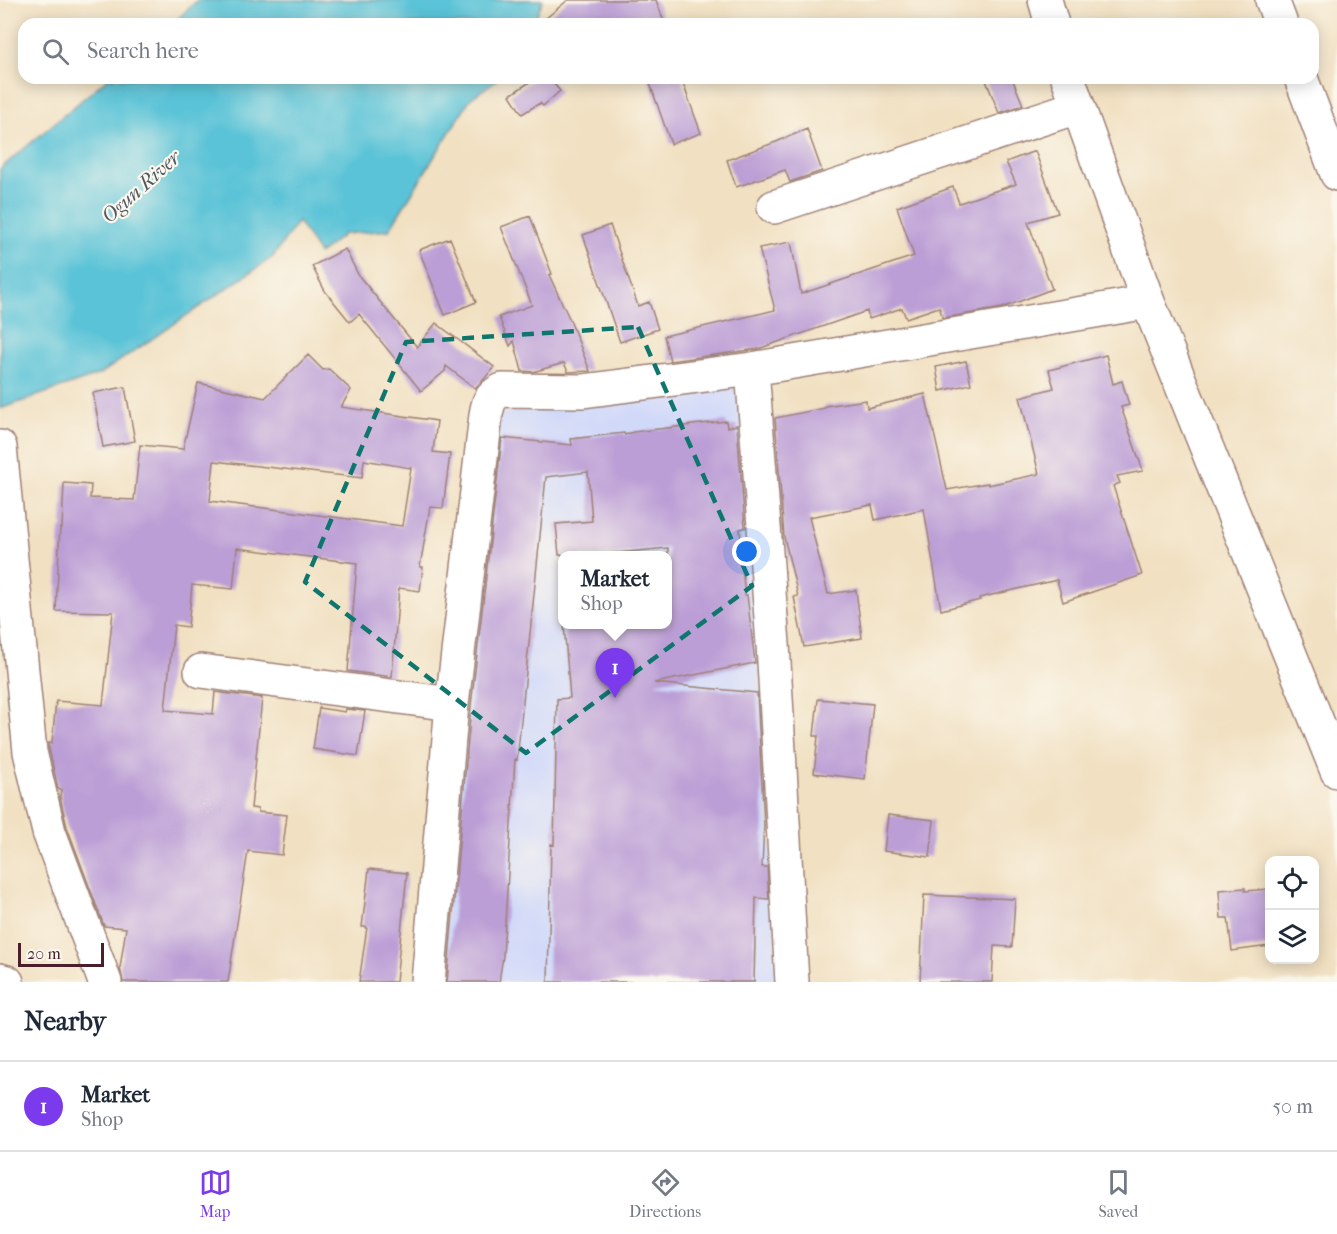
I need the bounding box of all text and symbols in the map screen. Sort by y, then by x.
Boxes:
search box [18,18,1319,84]
icon: search [39,35,72,68]
text: Search here [87,38,199,64]
water label: Ogun River [97,145,186,228]
your location [732,537,761,566]
popup [558,551,672,629]
text: Market [580,566,650,592]
text: Shop [580,592,623,615]
pin: 1 [596,648,634,698]
map controls [1265,856,1319,964]
button: locate [1265,856,1319,910]
button: layers [1265,910,1319,964]
scale bar [18,940,104,968]
text: 20 m [27,944,61,963]
text: Nearby [24,1006,106,1037]
text: Market [81,1082,150,1108]
text: 1 [40,1095,47,1118]
text: 50 m [1272,1095,1313,1118]
text: Shop [81,1108,123,1131]
tab: Map [199,1166,232,1221]
tab: Directions [629,1166,701,1221]
tab: Saved [1099,1166,1138,1221]

